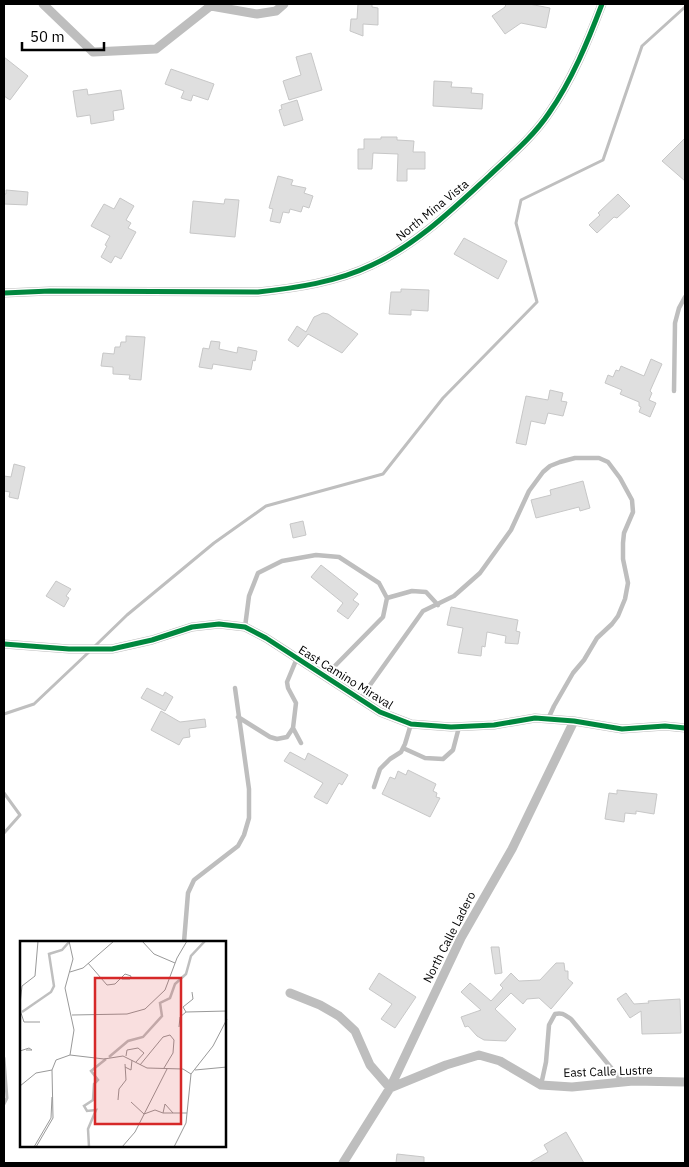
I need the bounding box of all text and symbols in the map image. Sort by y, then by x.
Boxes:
scale bar [22,20,105,52]
text: 50 m [30,27,65,46]
street label: North Mina Vista [393,176,472,244]
street label: East Camino Miraval [296,642,396,712]
street label: North Calle Ladero [420,889,479,985]
inset map [20,941,226,1147]
street label: East Calle Lustre [563,1062,653,1080]

